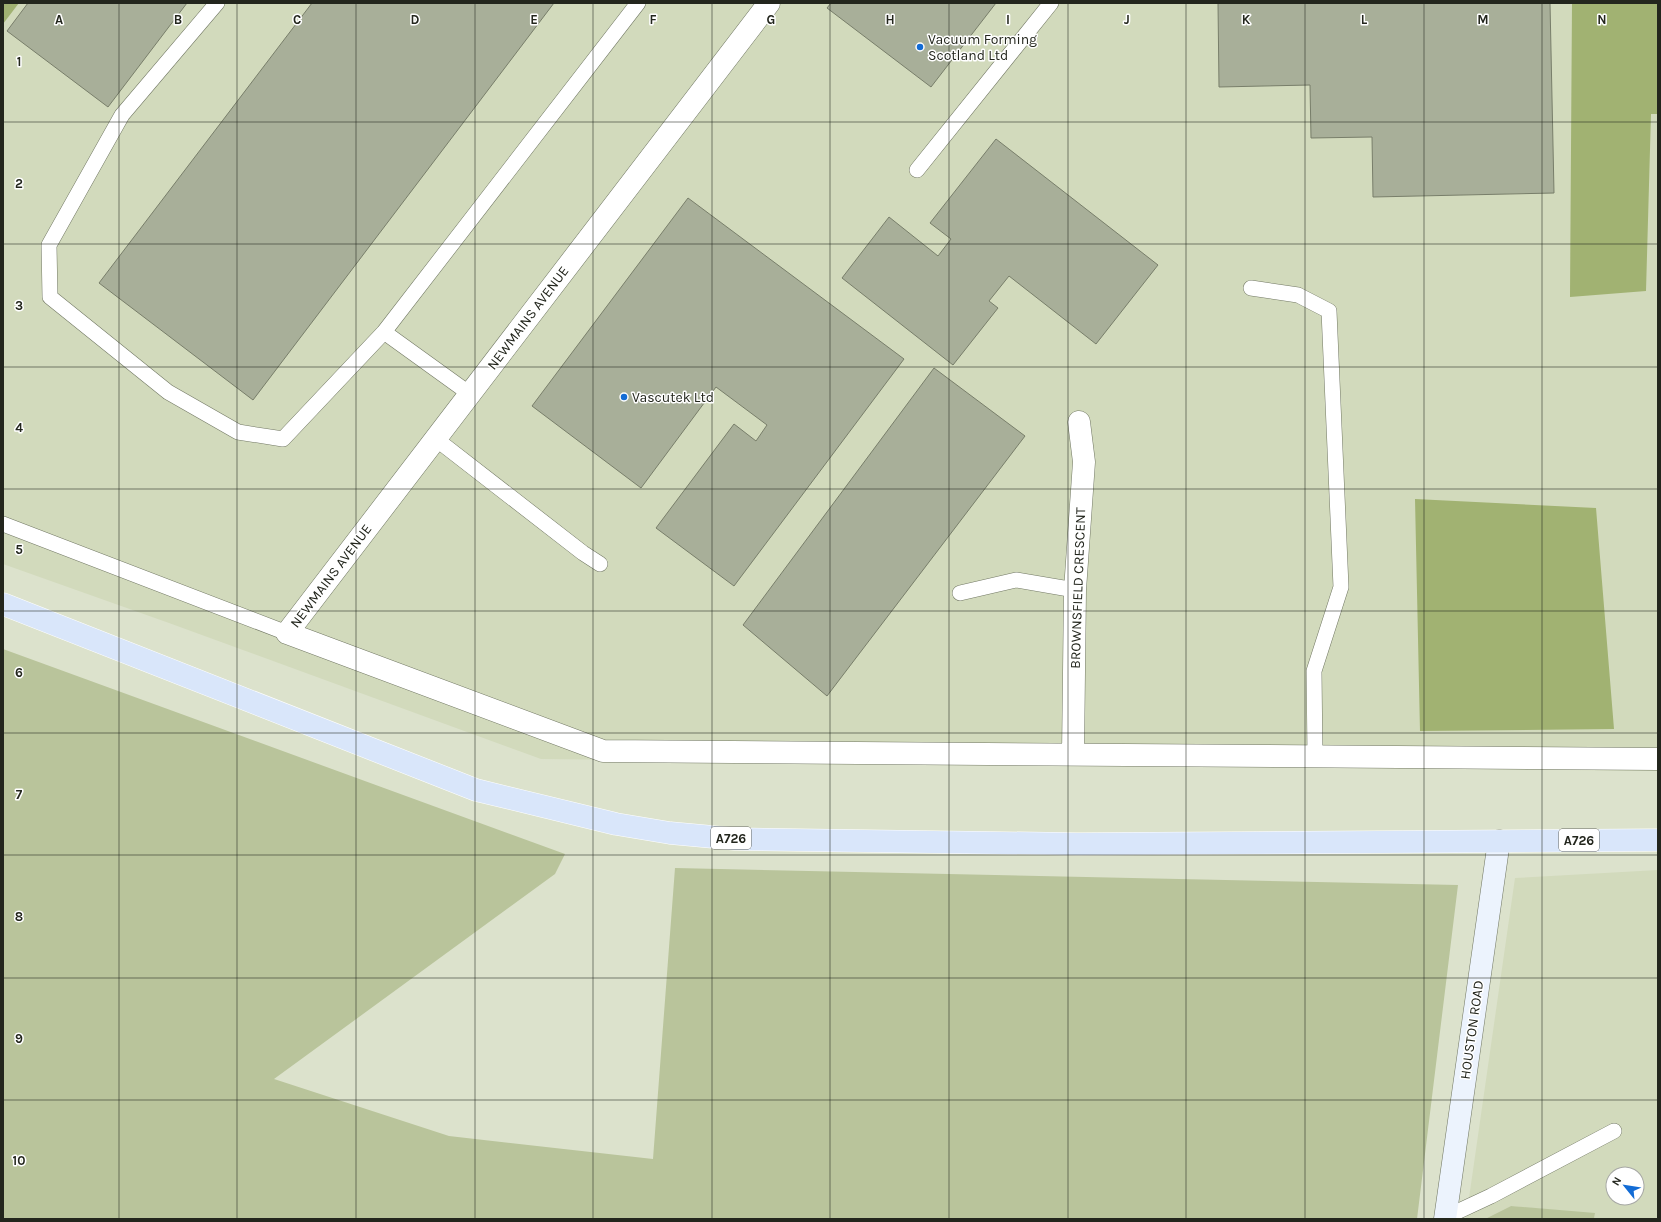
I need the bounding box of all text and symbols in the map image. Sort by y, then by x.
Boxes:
text: A [55,12,63,27]
text: B [174,12,182,27]
text: C [293,12,301,27]
text: D [411,12,420,27]
text: E [530,12,538,27]
text: F [649,12,657,27]
text: G [767,12,775,27]
text: H [885,12,895,27]
text: I [1006,12,1010,27]
text: J [1124,12,1130,27]
text: K [1242,12,1251,27]
text: L [1361,12,1368,27]
text: M [1477,12,1489,27]
text: N [1597,12,1607,27]
place label: Vacuum Forming Scotland Ltd [928,31,1037,64]
marker: Vacuum Forming Scotland Ltd [915,42,925,52]
text: 1 [17,54,21,69]
text: 2 [15,176,23,191]
street label: NEWMAINS AVENUE [484,263,572,373]
text: 3 [15,298,23,313]
place label: Vascutek Ltd [632,389,714,406]
marker: Vascutek Ltd [619,392,629,402]
text: 4 [15,420,23,435]
street label: BROWNSFIELD CRESCENT [1067,507,1089,669]
street label: NEWMAINS AVENUE [287,521,375,631]
text: 5 [15,542,23,557]
text: 6 [15,665,23,680]
text: 7 [16,787,23,802]
road number: A726 [711,827,751,849]
road number: A726 [1559,829,1599,851]
text: 8 [15,909,23,924]
street label: HOUSTON ROAD [1457,979,1487,1081]
text: 9 [15,1031,23,1046]
text: 10 [13,1153,25,1168]
north arrow [1605,1166,1645,1206]
text: N [1609,1175,1624,1188]

